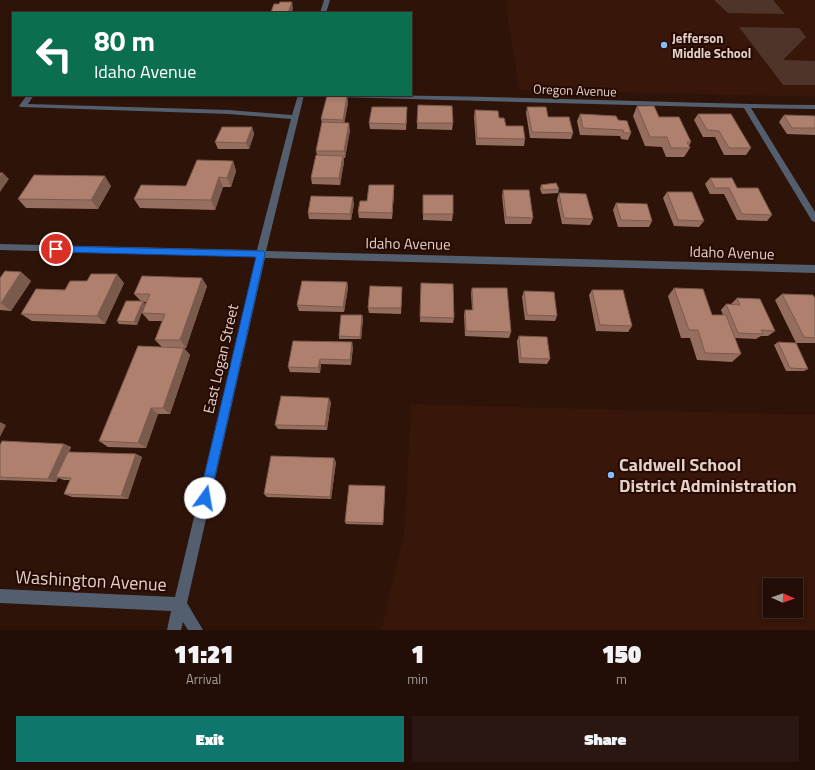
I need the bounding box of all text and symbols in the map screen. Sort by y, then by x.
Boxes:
text: 80 m [94,19,155,62]
icon: left [28,28,80,80]
place label: Jefferson Middle School [672,28,751,63]
marker: Jefferson Middle School [659,40,669,50]
text: Idaho Avenue [94,58,196,85]
street label: Oregon Avenue [533,79,617,101]
street label: Idaho Avenue [365,231,451,256]
pin [39,232,73,266]
icon: arrive [45,238,67,260]
street label: Idaho Avenue [689,240,775,265]
street label: East Logan Street [197,301,244,416]
place label: Caldwell School District Administration [619,451,797,499]
marker: Caldwell School District Administration [606,470,616,480]
position arrow [184,477,226,519]
street label: Washington Avenue [15,563,167,598]
north arrow [763,578,803,618]
map controls [763,578,803,618]
text: 11:21 [174,636,233,672]
text: 1 [411,636,424,672]
text: 150 [602,636,641,672]
text: Arrival [186,669,221,689]
text: min [407,669,428,689]
text: m [616,669,627,689]
button: Exit [16,716,404,762]
button: Share [412,716,799,762]

